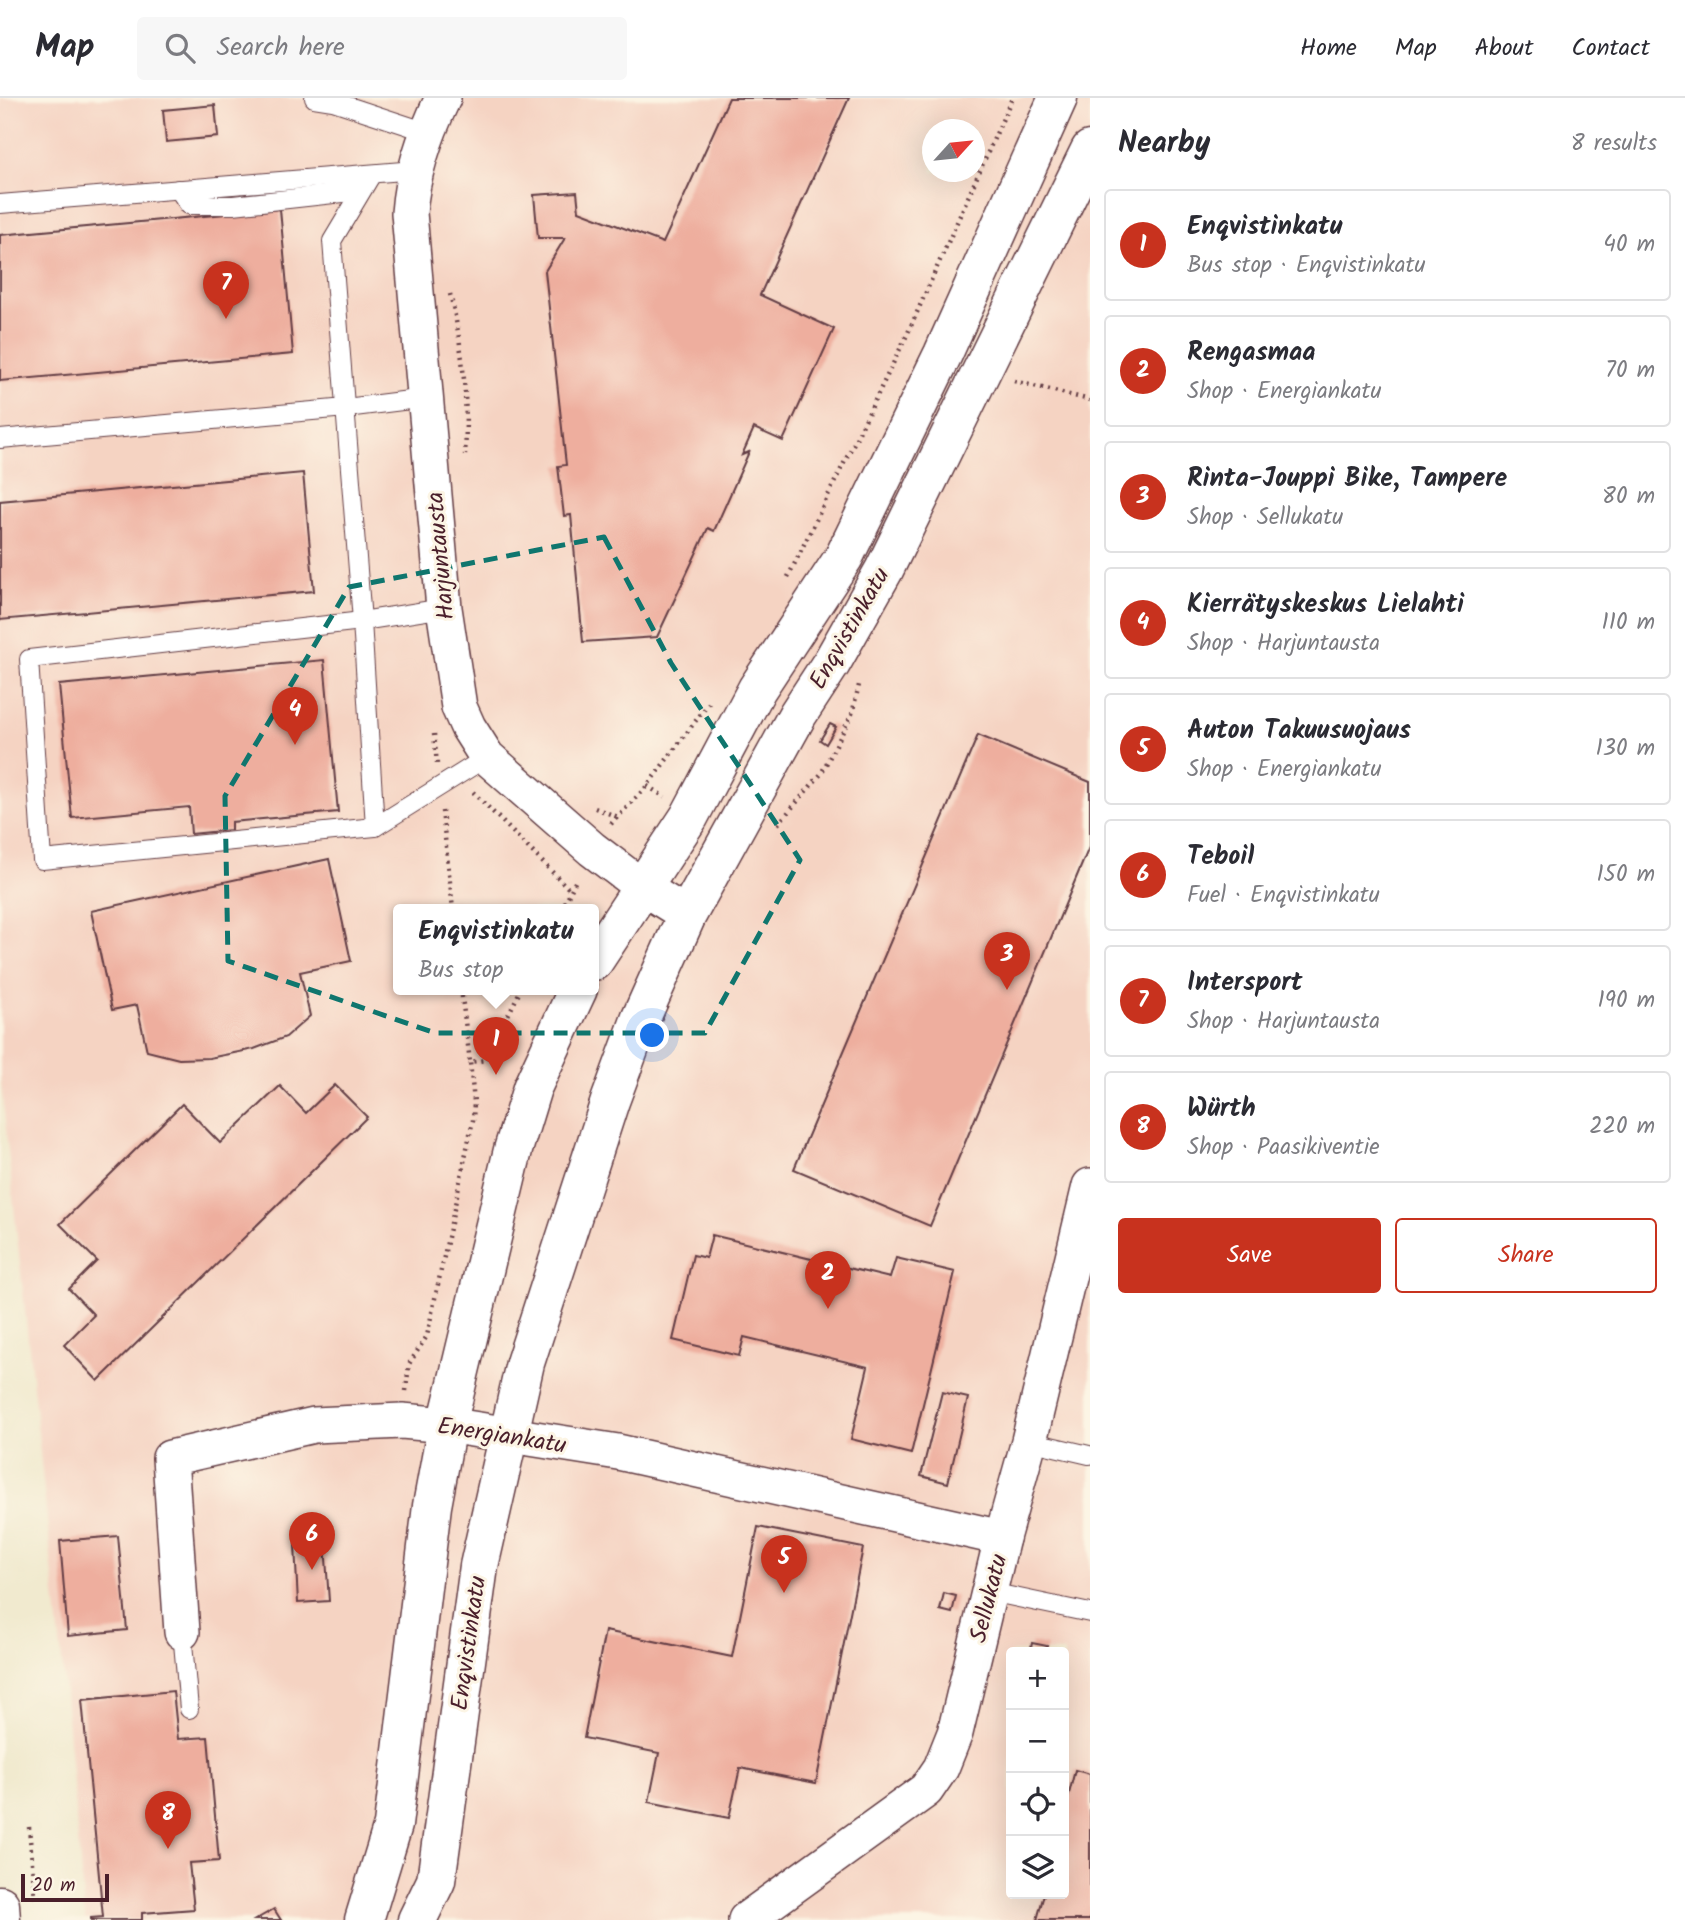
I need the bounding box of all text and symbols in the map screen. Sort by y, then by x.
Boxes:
search box [137,17,627,80]
text: Map [35,22,95,75]
text: Search here [217,27,345,69]
icon: search [161,29,199,67]
text: Home [1300,29,1357,68]
text: Map [1395,29,1437,68]
text: About [1475,29,1533,68]
text: Contact [1571,29,1650,68]
north arrow [922,119,985,182]
text: Nearby [1118,120,1210,168]
text: 8 results [1571,126,1657,162]
text: Enqvistinkatu [1187,206,1342,248]
text: 1 [1140,227,1146,263]
text: 40 m [1603,227,1655,263]
text: Bus stop · Enqvistinkatu [1187,248,1426,284]
pin: 7 [203,261,249,319]
text: Rengasmaa [1187,332,1315,374]
text: 2 [1136,353,1150,389]
text: 70 m [1605,353,1655,389]
text: Shop · Energiankatu [1187,374,1382,410]
text: Rinta-Jouppi Bike, Tampere [1187,458,1507,500]
text: 3 [1137,479,1149,515]
text: 80 m [1602,479,1655,515]
street label: Harjuntausta [416,490,467,622]
text: Shop · Sellukatu [1187,500,1343,536]
street label: Enqvistinkatu [800,560,901,697]
text: Kierrätyskeskus Lielahti [1187,584,1464,626]
text: 4 [1137,605,1149,641]
text: 110 m [1602,605,1655,641]
text: Shop · Harjuntausta [1187,626,1380,662]
pin: 4 [272,687,318,745]
text: Auton Takuusuojaus [1187,710,1411,752]
text: 5 [1137,731,1149,767]
text: 130 m [1596,731,1655,767]
text: Shop · Energiankatu [1187,752,1382,788]
text: Teboil [1187,836,1254,878]
text: 6 [1137,857,1149,893]
text: 150 m [1596,857,1655,893]
text: Fuel · Enqvistinkatu [1187,878,1380,914]
popup [393,904,599,995]
text: Enqvistinkatu [418,911,574,953]
pin: 3 [984,932,1030,990]
text: Bus stop [418,953,503,989]
text: Intersport [1187,962,1302,1004]
text: 7 [1138,983,1148,1019]
text: 190 m [1598,983,1655,1019]
text: Shop · Harjuntausta [1187,1004,1380,1040]
pin: 1 [473,1017,519,1075]
your location [635,1018,669,1052]
text: Würth [1187,1088,1256,1130]
text: 8 [1136,1109,1150,1145]
text: 220 m [1589,1109,1655,1145]
text: Shop · Paasikiventie [1187,1130,1380,1166]
button: Save [1118,1218,1381,1293]
button: Share [1395,1218,1657,1293]
pin: 2 [805,1251,851,1309]
street label: Energiankatu [434,1407,569,1466]
pin: 6 [289,1512,335,1570]
pin: 5 [761,1535,807,1593]
street label: Sellukatu [960,1549,1019,1647]
street label: Enqvistinkatu [441,1573,498,1713]
map controls [1006,1647,1069,1899]
button: + [1006,1647,1069,1710]
button: − [1006,1710,1069,1773]
button: locate [1006,1773,1069,1836]
pin: 8 [145,1791,191,1849]
button: layers [1006,1836,1069,1899]
scale bar [21,1871,108,1903]
text: 20 m [32,1871,75,1901]

